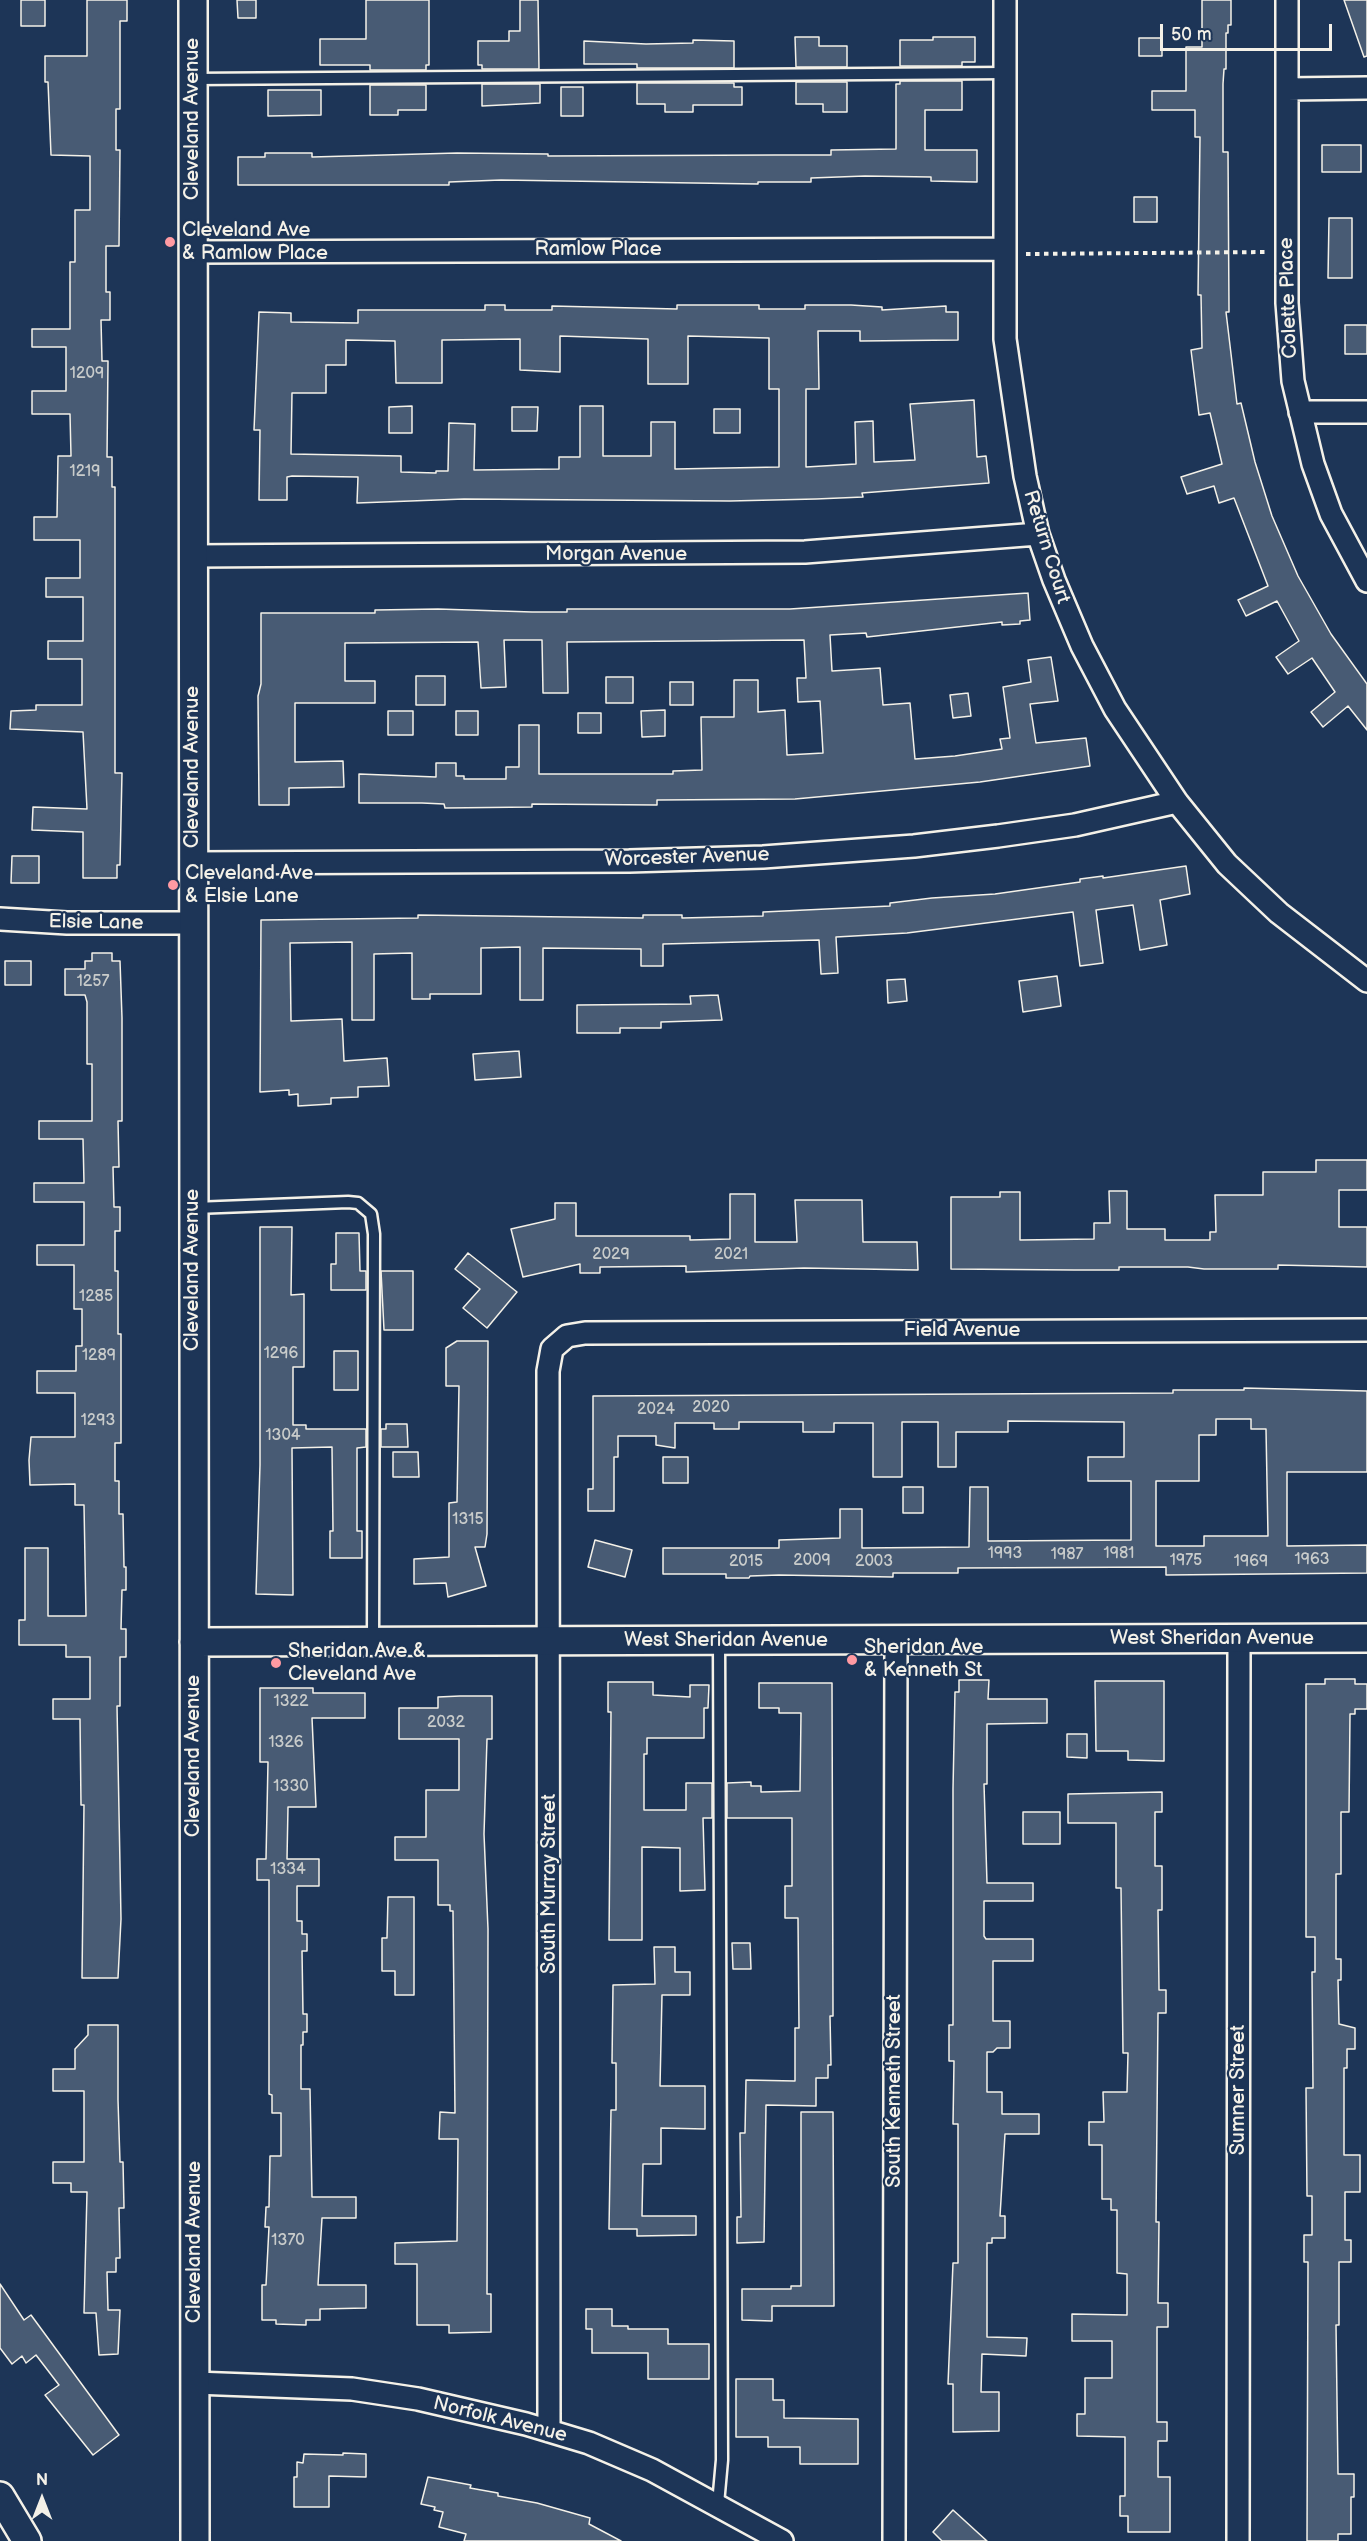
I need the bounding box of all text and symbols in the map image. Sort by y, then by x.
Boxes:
scale bar [1163,12,1336,50]
text: 50 m [1171,24,1212,45]
street label: Cleveland Avenue [181,38,205,200]
place label: Cleveland Ave & Ramlow Place [182,219,328,266]
marker: Cleveland Ave & Ramlow Place [163,235,177,249]
street label: Colette Place [1275,237,1303,359]
street label: Ramlow Place [534,238,662,262]
house number: 1209 [70,364,104,384]
house number: 1219 [70,462,100,482]
street label: Return Court [1017,487,1075,607]
street label: Morgan Avenue [545,543,687,567]
street label: Cleveland Avenue [181,686,205,848]
street label: Worcester Avenue [604,843,770,873]
place label: Cleveland Ave & Elsie Lane [185,862,313,909]
marker: Cleveland Ave & Elsie Lane [166,878,180,892]
street label: Elsie Lane [48,910,144,936]
house number: 1257 [77,972,109,992]
street label: Cleveland Avenue [181,1189,205,1351]
house number: 2029 [592,1245,630,1265]
house number: 2021 [714,1245,748,1265]
house number: 1285 [79,1287,113,1307]
street label: Field Avenue [904,1319,1020,1343]
house number: 1296 [264,1344,298,1364]
house number: 1289 [82,1346,116,1366]
house number: 2020 [692,1398,730,1418]
house number: 2024 [637,1400,675,1420]
house number: 1293 [81,1411,115,1431]
house number: 1304 [265,1426,301,1446]
house number: 1315 [452,1510,484,1530]
house number: 1993 [988,1544,1022,1564]
house number: 1981 [1104,1544,1134,1564]
house number: 1987 [1051,1545,1083,1565]
house number: 1963 [1294,1550,1330,1570]
house number: 2009 [793,1551,831,1571]
house number: 1975 [1170,1551,1202,1571]
house number: 2015 [729,1552,763,1572]
house number: 2003 [855,1552,893,1572]
house number: 1969 [1234,1552,1268,1572]
street label: West Sheridan Avenue [1110,1627,1314,1651]
street label: West Sheridan Avenue [624,1629,828,1653]
place label: Sheridan Ave & Kenneth St [864,1636,983,1683]
place label: Sheridan Ave & Cleveland Ave [288,1640,426,1687]
marker: Sheridan Ave & Kenneth St [845,1653,859,1667]
marker: Sheridan Ave & Cleveland Ave [269,1656,283,1670]
street label: Cleveland Avenue [182,1675,206,1837]
house number: 1322 [274,1692,308,1712]
house number: 2032 [427,1713,465,1733]
house number: 1326 [268,1733,304,1753]
house number: 1330 [273,1777,309,1797]
street label: South Murray Street [538,1794,562,1974]
house number: 1334 [270,1860,306,1880]
street label: South Kenneth Street [883,1994,907,2188]
street label: Sumner Street [1227,2025,1251,2155]
street label: Cleveland Avenue [183,2161,207,2323]
house number: 1370 [271,2231,305,2251]
street label: Norfolk Avenue [431,2392,569,2448]
north arrow [12,2469,72,2529]
text: N [36,2471,48,2490]

